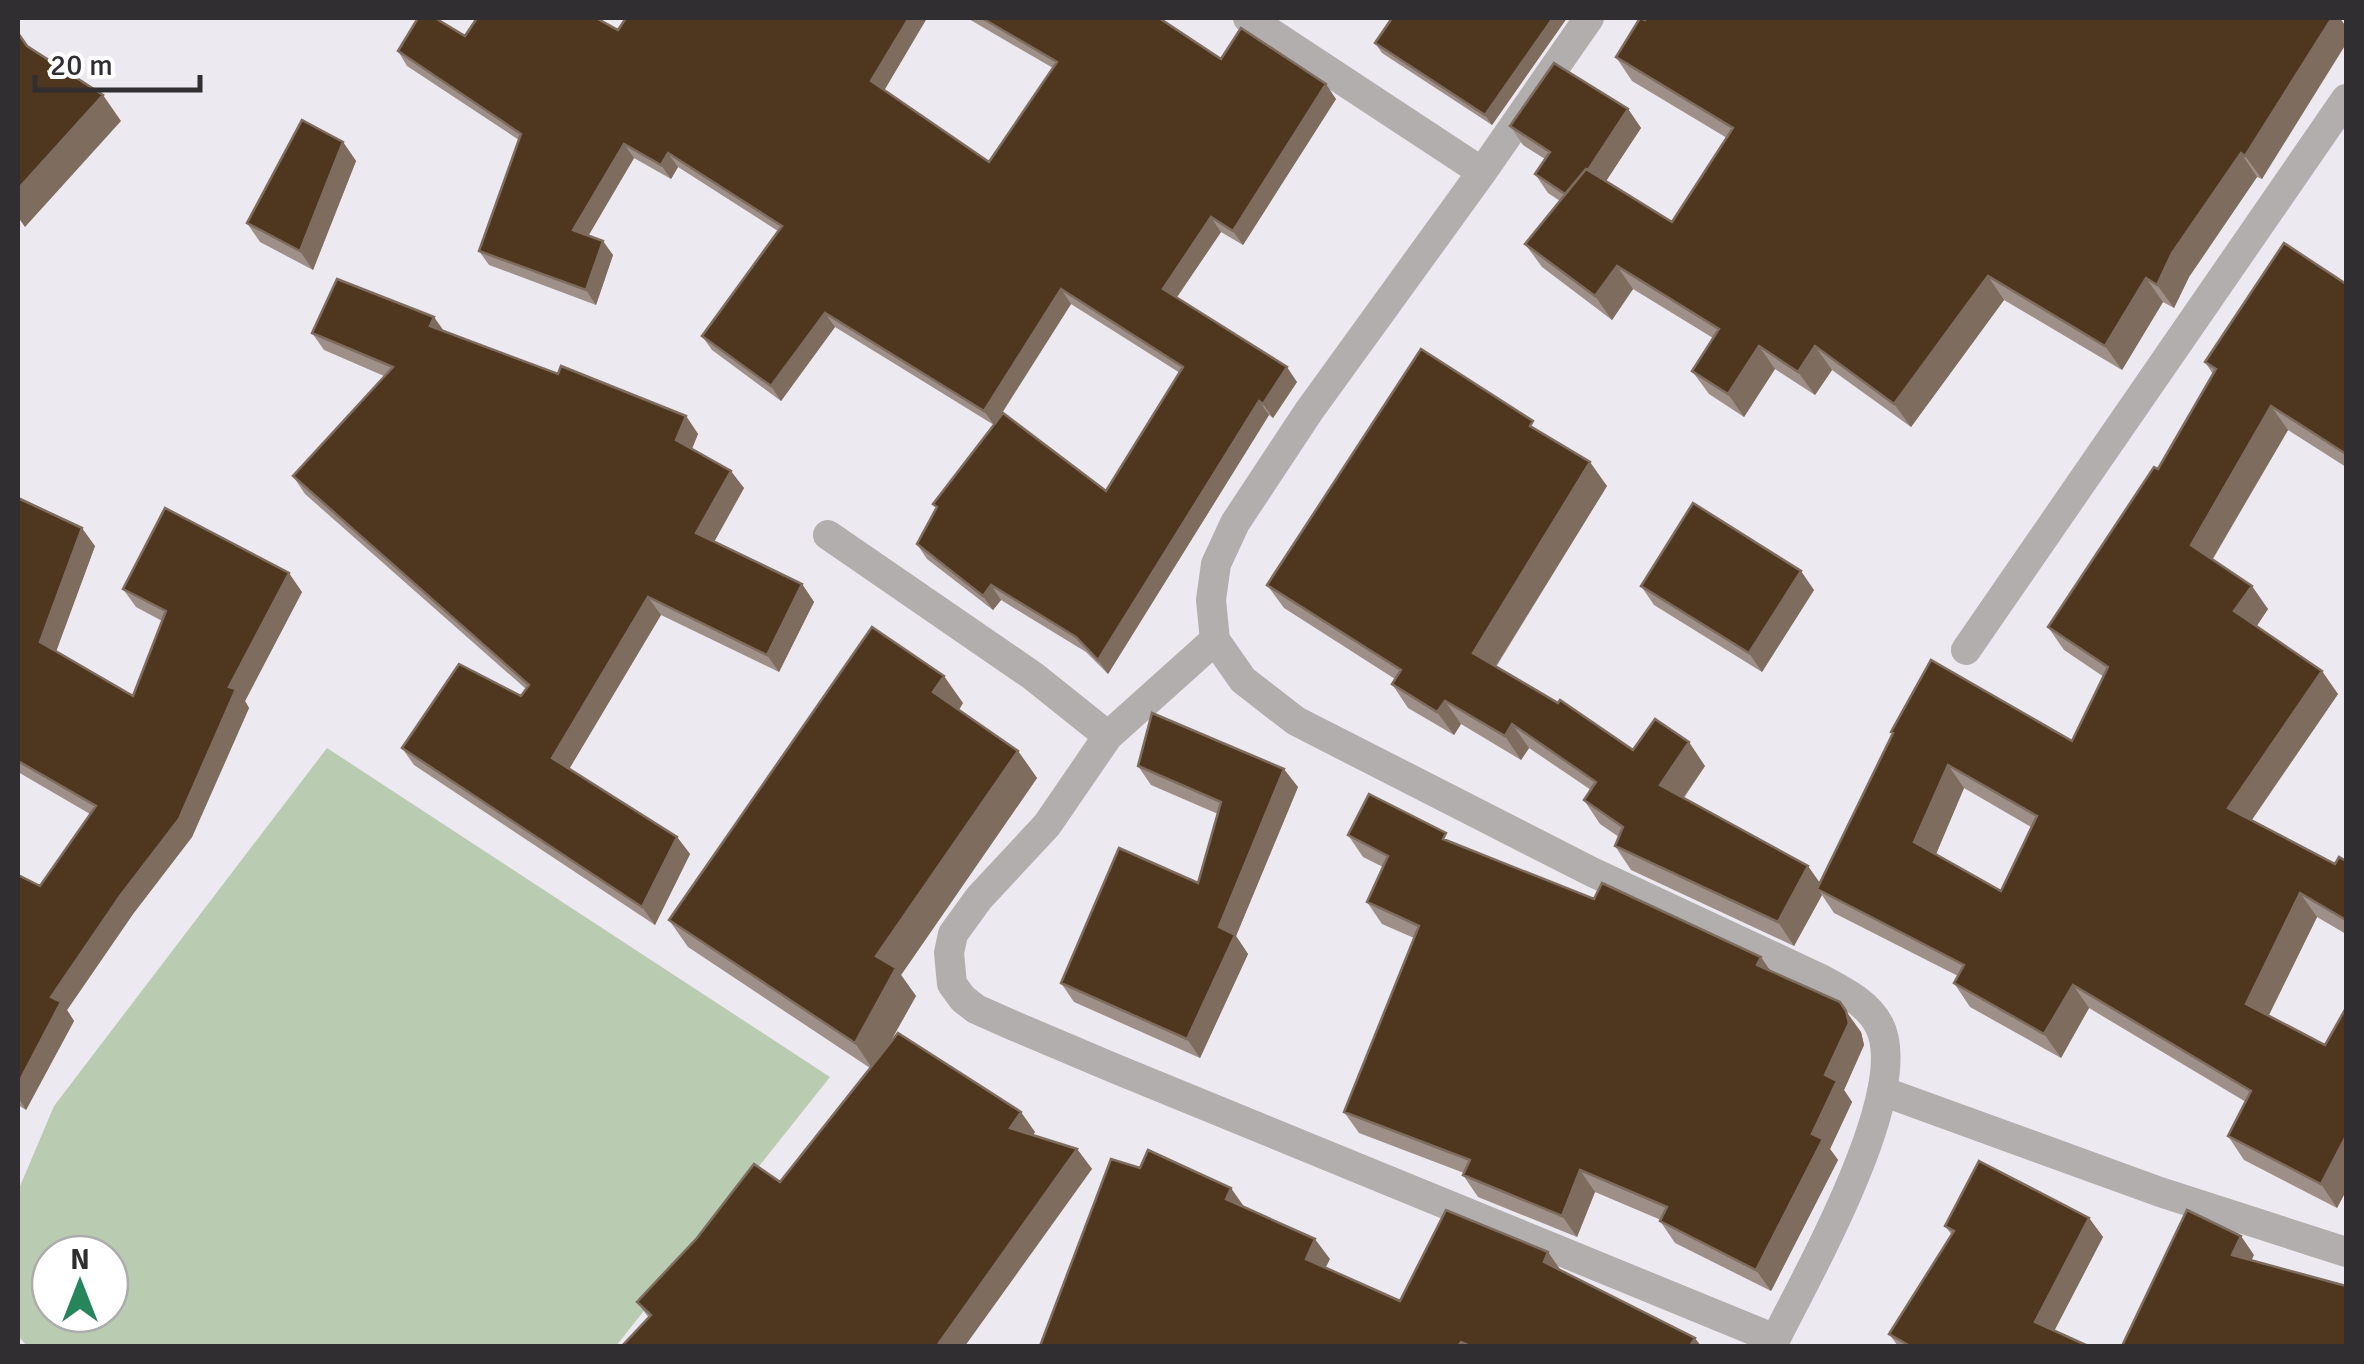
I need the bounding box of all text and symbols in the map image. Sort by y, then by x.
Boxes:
scale bar [35,30,200,92]
text: 20 m [50,47,113,84]
north arrow [30,1234,130,1334]
text: N [70,1243,90,1277]

